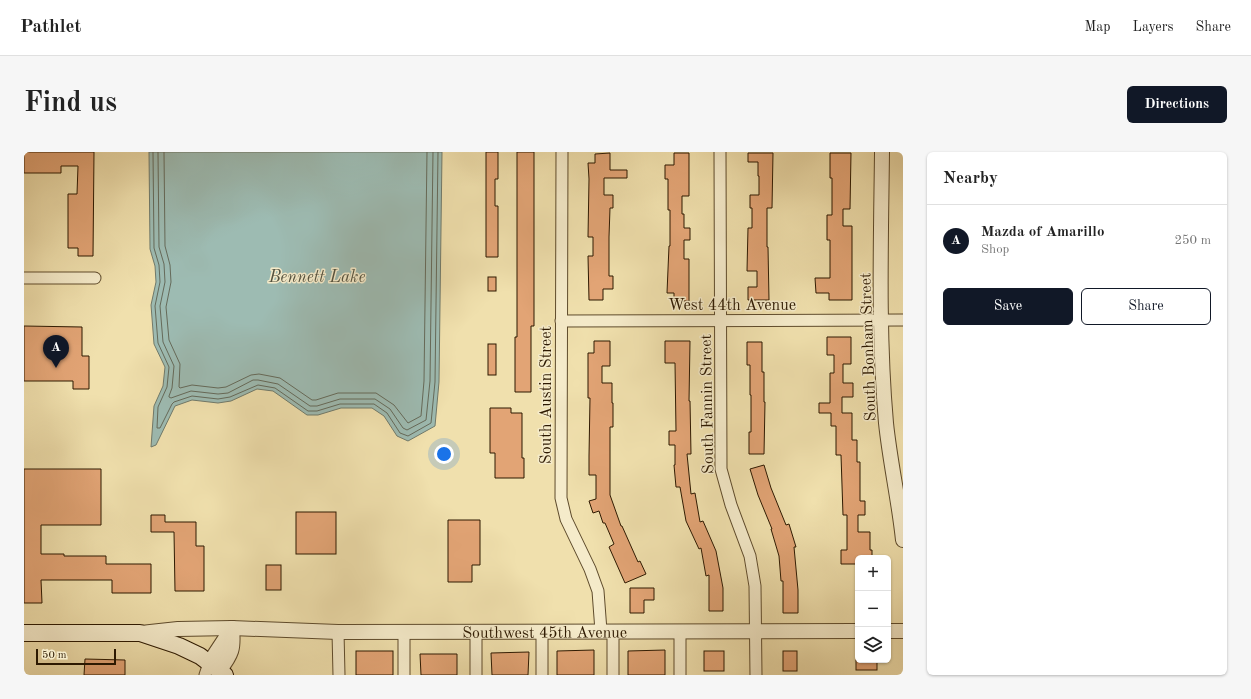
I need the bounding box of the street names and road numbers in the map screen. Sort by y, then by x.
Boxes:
street label: South Bonham Street [858,272,880,422]
street label: West 44th Avenue [668,298,796,314]
street label: South Austin Street [539,325,555,464]
street label: South Fannin Street [699,333,717,474]
street label: Southwest 45th Avenue [462,625,627,642]

